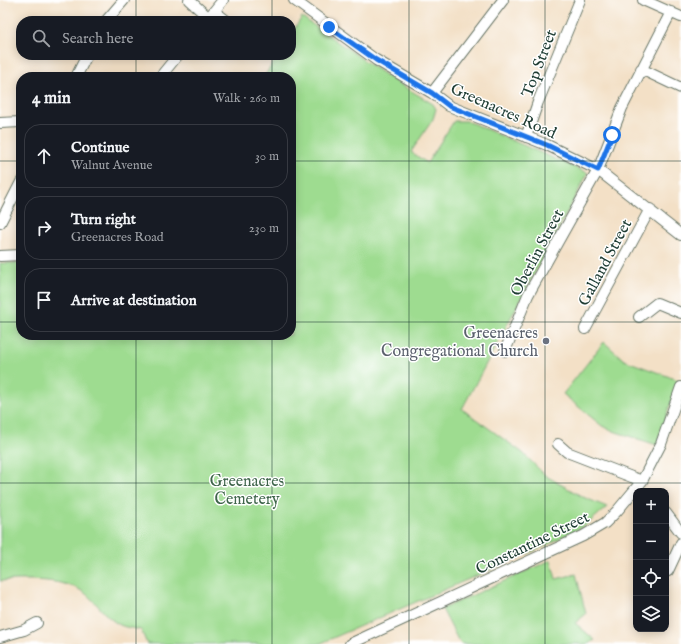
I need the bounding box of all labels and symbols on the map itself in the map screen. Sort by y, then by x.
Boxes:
route end [320,18,338,36]
street label: Top Street [518,27,562,100]
street label: Greenacres Road [447,79,560,144]
route start [603,126,621,144]
street label: Oberlin Street [507,206,569,300]
street label: Galland Street [574,216,637,310]
place label: Greenacres Congregational Church [381,324,538,362]
marker: Greenacres Congregational Church [541,336,551,346]
park label: Greenacres Cemetery [210,472,285,510]
street label: Constantine Street [473,507,593,580]

